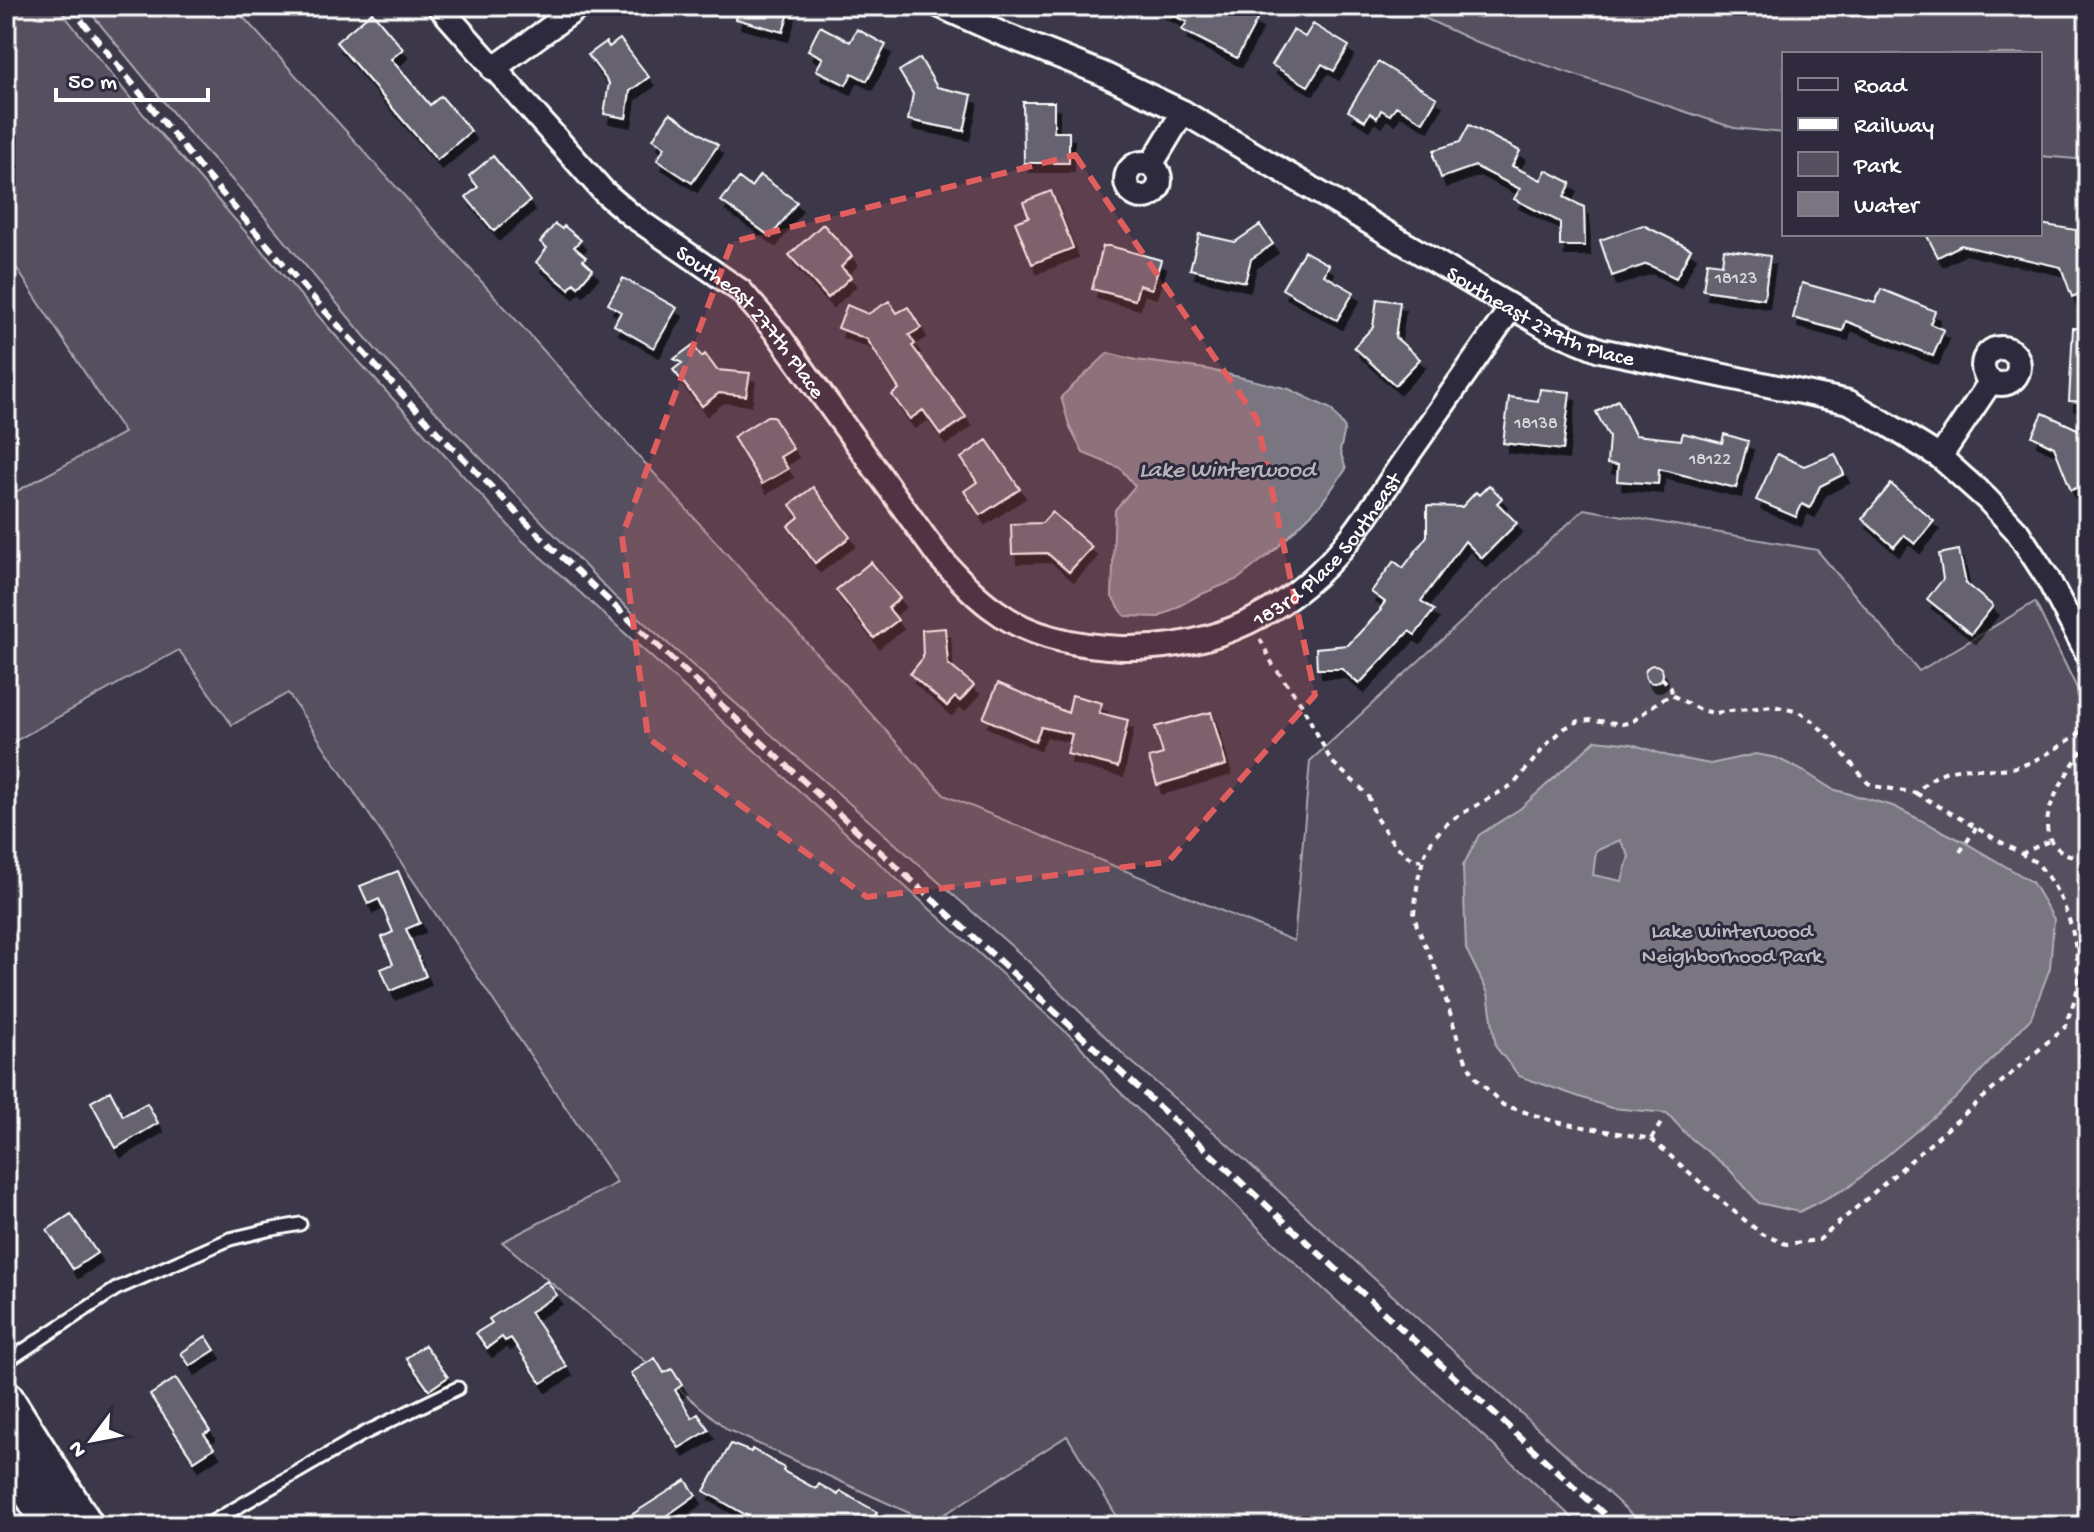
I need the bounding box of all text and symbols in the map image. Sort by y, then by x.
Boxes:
scale bar [56,52,208,102]
legend [1782,52,2042,236]
text: 50 m [68,69,117,98]
text: Road [1854,73,1908,102]
text: Railway [1854,113,1934,142]
text: Park [1853,153,1902,182]
text: Water [1854,193,1921,222]
street label: Southeast 277th Place [670,241,829,405]
street label: Southeast 279th Place [1441,262,1637,374]
house number: 18123 [1714,269,1757,290]
house number: 18138 [1513,414,1558,435]
house number: 18122 [1688,450,1731,471]
water label: Lake Winterwood [1139,457,1318,486]
street label: 183rd Place Southeast [1249,468,1410,635]
park label: Lake Winterwood Neighborhood Park [1642,920,1824,971]
north arrow [52,1400,132,1480]
text: N [64,1435,93,1461]

